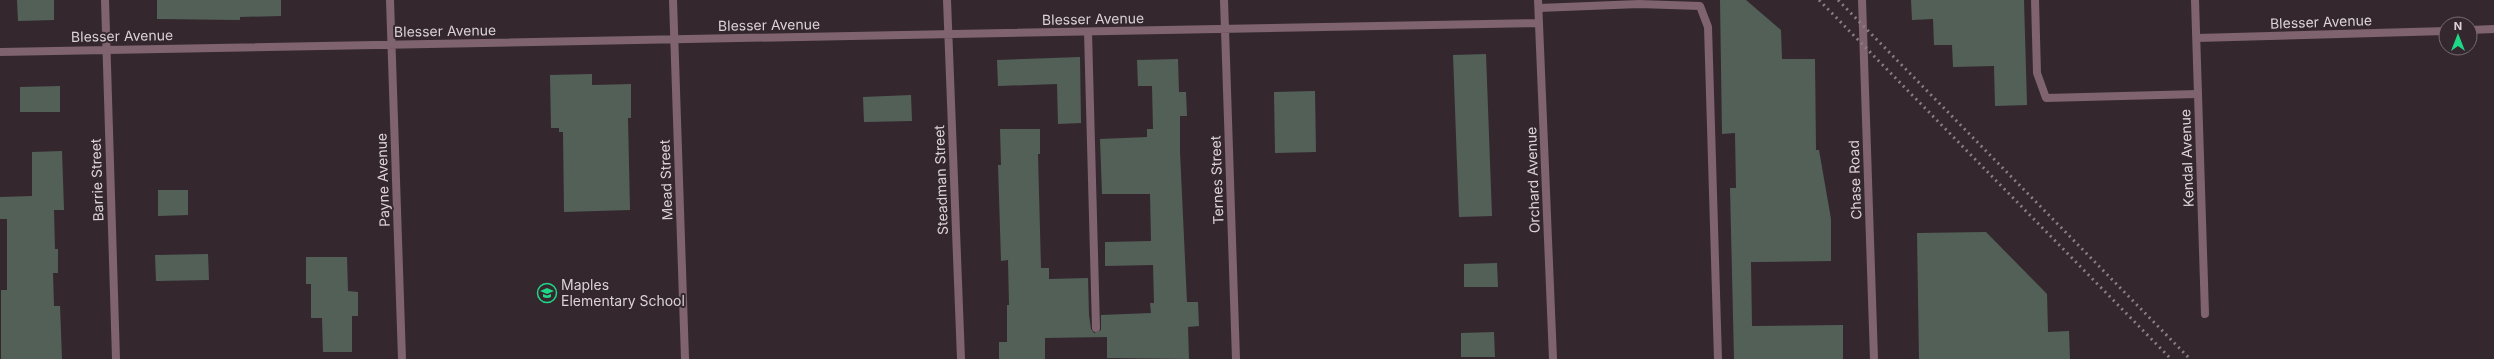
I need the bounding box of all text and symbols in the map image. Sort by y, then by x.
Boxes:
street label: Blesser Avenue [1042,9,1144,28]
street label: Blesser Avenue [2270,11,2372,32]
street label: Blesser Avenue [718,15,820,34]
north arrow [2438,16,2478,56]
text: N [2454,19,2462,33]
street label: Blesser Avenue [394,21,496,40]
street label: Blesser Avenue [71,26,173,45]
street label: Kendal Avenue [2176,109,2197,207]
street label: Steadman Street [930,124,951,235]
street label: Orchard Avenue [1522,126,1543,234]
street label: Payne Avenue [372,133,393,227]
street label: Ternes Street [1206,135,1227,225]
street label: Barrie Street [87,138,106,222]
street label: Mead Street [656,139,675,221]
street label: Chase Road [1845,140,1864,220]
place label: Maples Elementary School [561,276,685,309]
school or university icon: Maples Elementary School [536,282,558,304]

